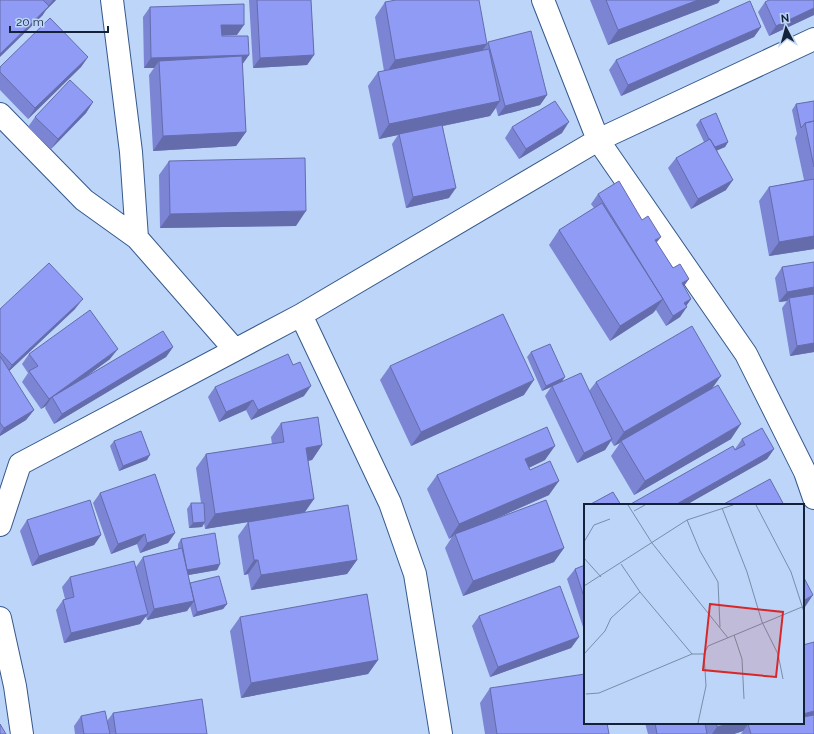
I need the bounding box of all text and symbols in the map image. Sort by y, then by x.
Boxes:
scale bar [10,8,108,34]
north arrow [766,8,806,48]
text: N [780,12,790,25]
text: 20 m [16,15,44,29]
inset map [584,504,804,724]

